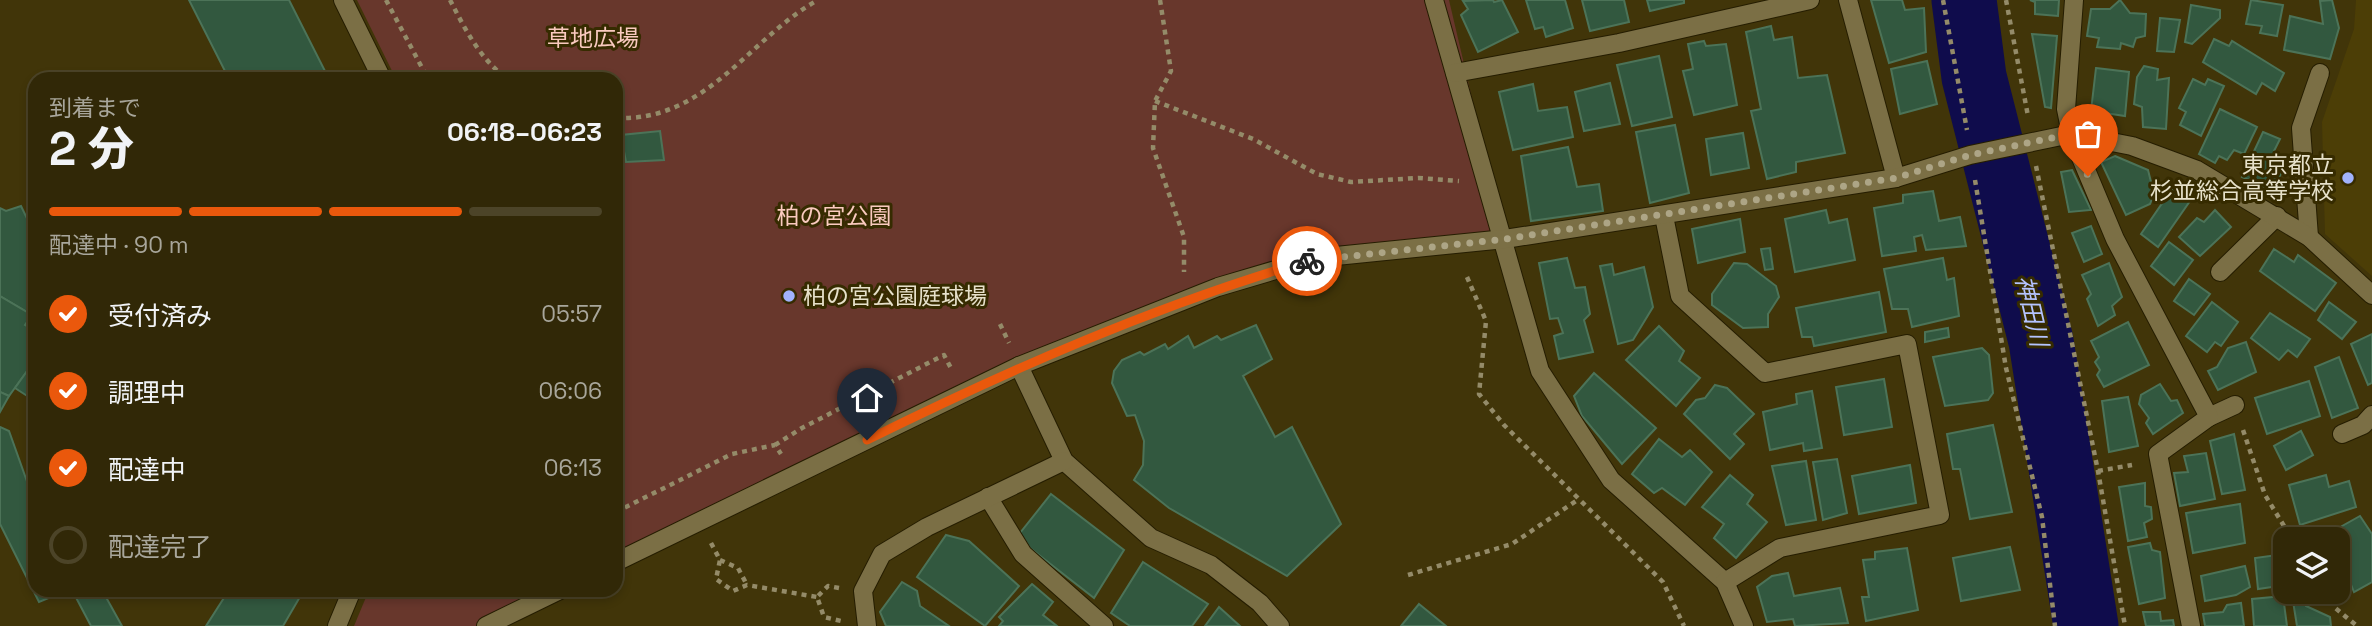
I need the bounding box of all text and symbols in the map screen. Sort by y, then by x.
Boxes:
park label: 草地広場 [547,23,639,53]
text: 到着まで [49,93,141,123]
pin [2058,104,2118,176]
text: 06:18–06:23 [447,115,602,149]
icon: bag [2069,115,2107,153]
text: 2 分 [49,120,134,178]
place label: 東京都立 杉並総合高等学校 [2150,150,2334,206]
marker: 東京都立 杉並総合高等学校 [2340,170,2356,186]
park label: 柏の宮公園 [777,201,892,231]
courier [1272,226,1342,296]
text: 配達中 · 90 m [49,230,189,260]
icon: bike [1288,242,1326,280]
water label: 神田川 [2009,272,2056,352]
place label: 柏の宮公園庭球場 [803,281,987,311]
marker: 柏の宮公園庭球場 [781,288,797,304]
icon: check [49,295,87,333]
text: 受付済み [108,299,212,333]
text: 05:57 [541,299,602,329]
pin [837,368,897,440]
icon: check [49,372,87,410]
text: 調理中 [108,376,186,410]
text: 06:06 [539,376,602,406]
icon: home [848,379,886,417]
icon: check [49,449,87,487]
text: 配達中 [108,453,186,487]
text: 06:13 [544,453,602,483]
map controls [2273,527,2350,604]
button: layers [2273,527,2350,604]
text: 配達完了 [108,530,212,564]

